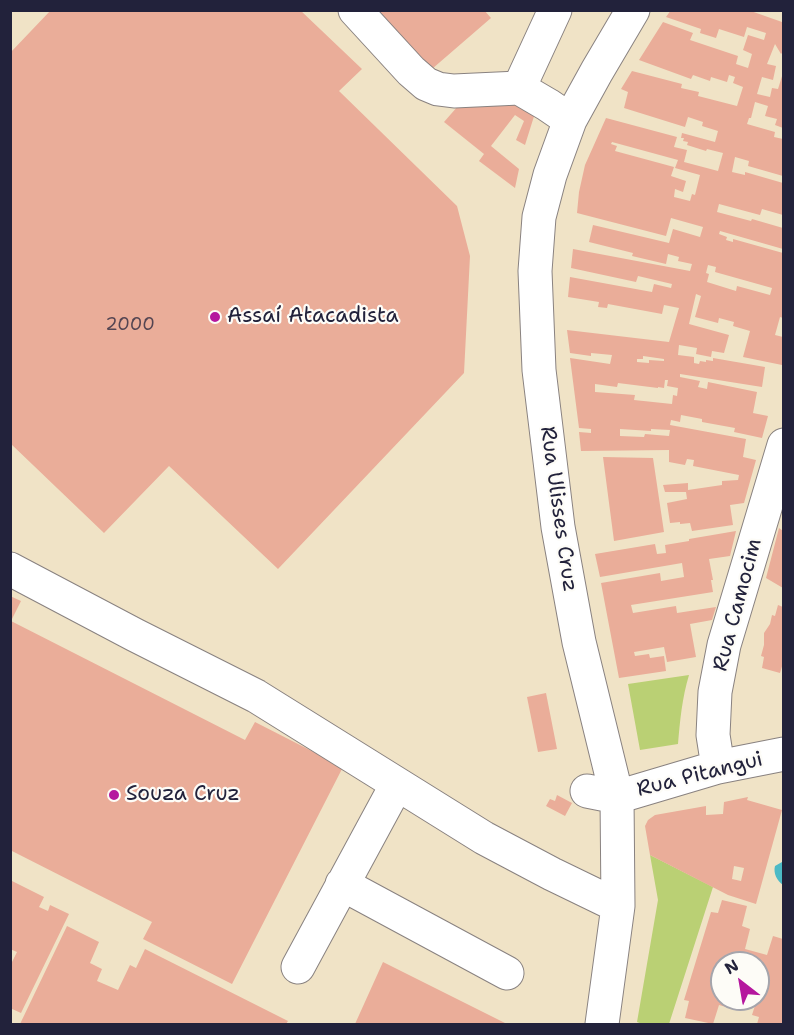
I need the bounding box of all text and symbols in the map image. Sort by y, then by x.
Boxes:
place label: Assaí Atacadista [227,304,399,330]
marker: Assaí Atacadista [208,310,222,324]
house number: 2000 [105,314,155,336]
street label: Rua Ulisses Cruz [534,425,582,593]
street label: Rua Camocim [708,536,768,674]
street label: Rua Pitangui [634,747,766,803]
place label: Souza Cruz [126,782,240,808]
marker: Souza Cruz [107,788,121,802]
north arrow [710,951,770,1011]
text: N [721,955,742,979]

